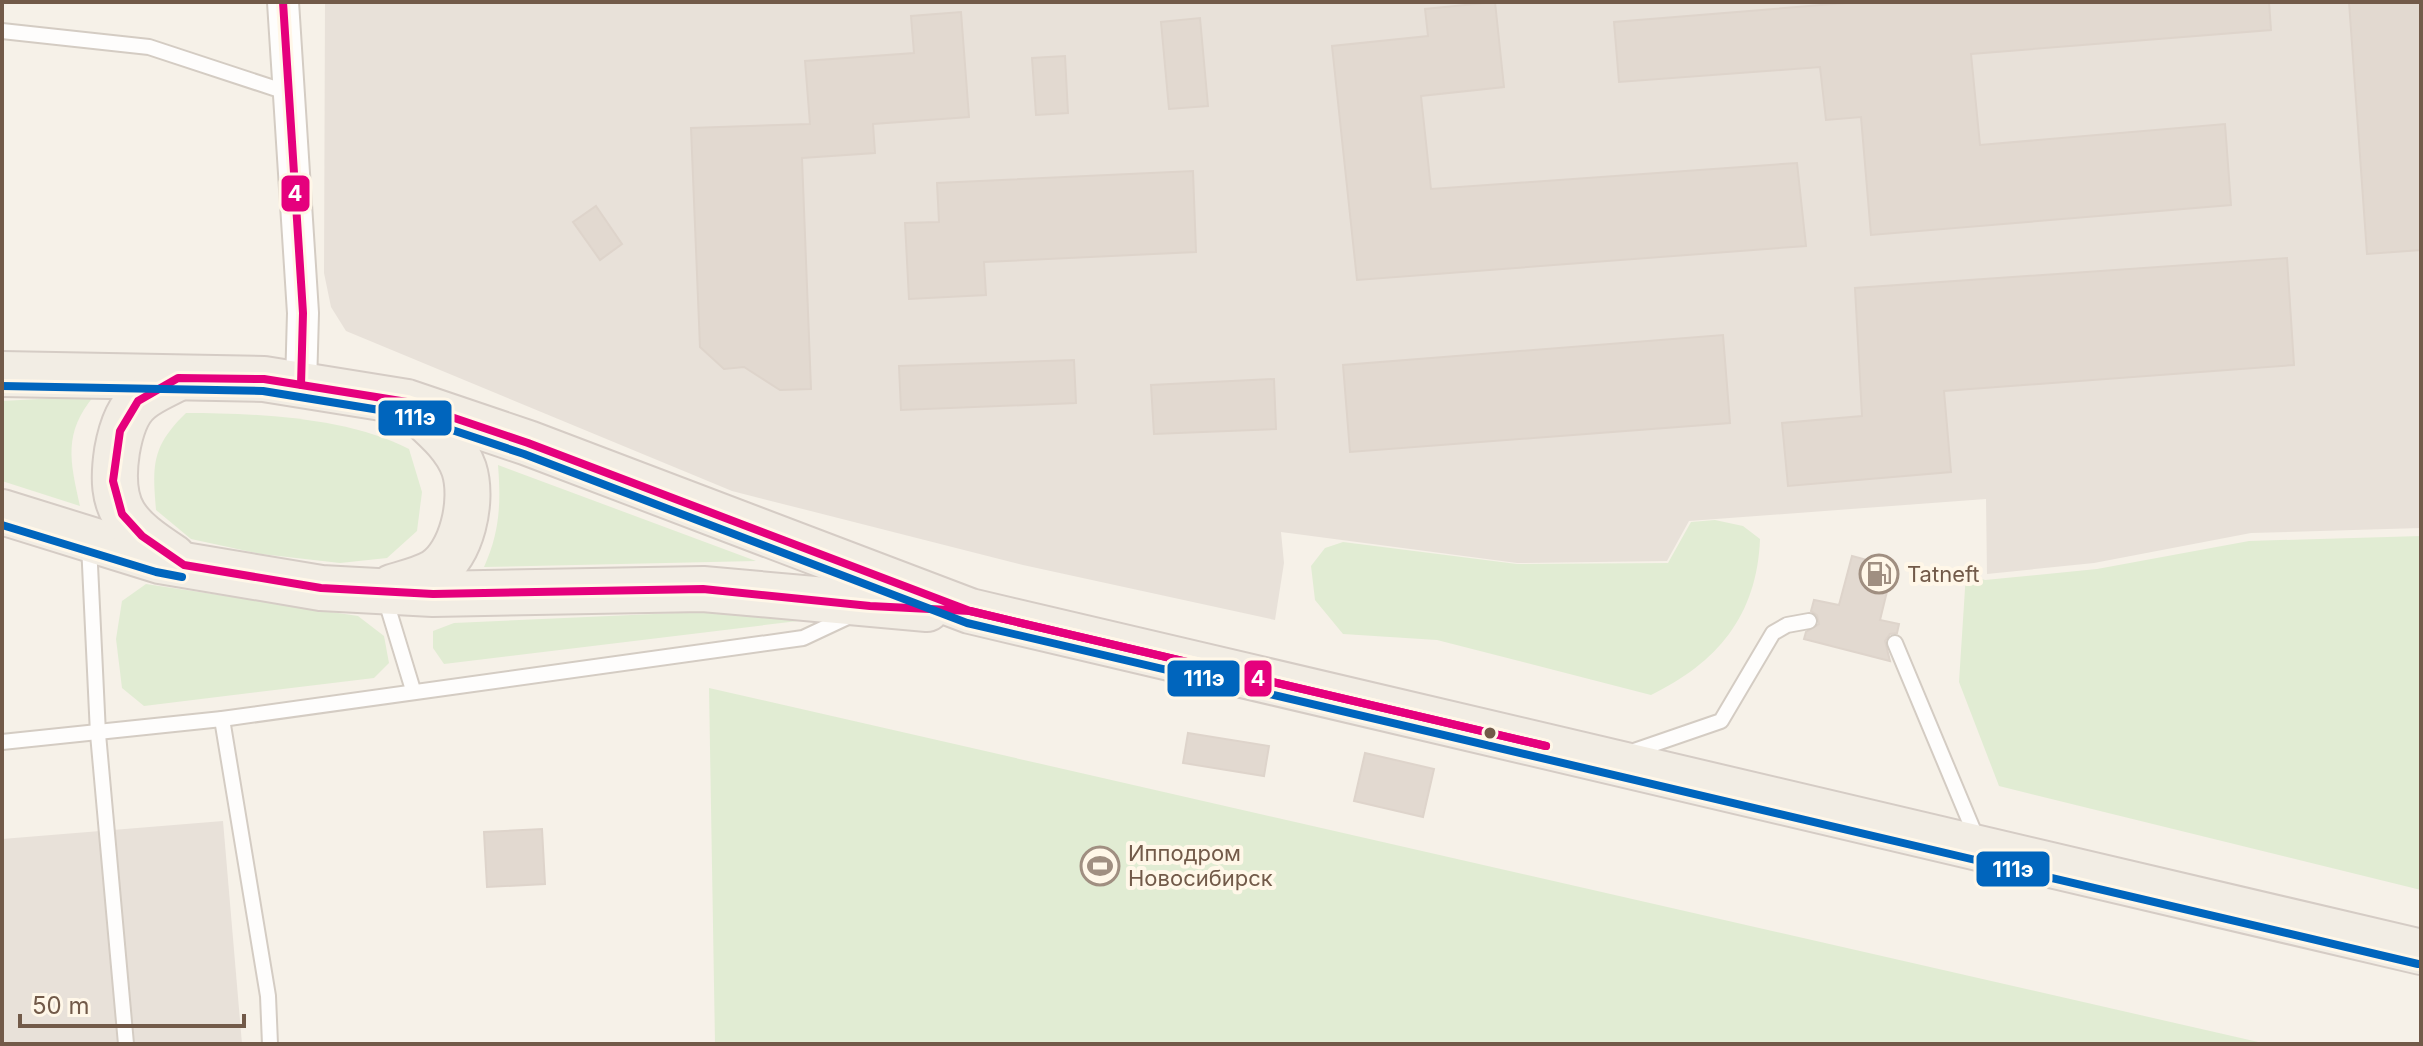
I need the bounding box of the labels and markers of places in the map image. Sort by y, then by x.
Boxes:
fuel station icon: Tatneft [1858,553,1900,595]
place label: Tatneft [1907,561,1980,587]
unlabelled marker [1482,725,1498,741]
place label: Ипподром Новосибирск [1128,840,1273,891]
sports icon: Ипподром Новосибирск [1079,845,1121,887]

